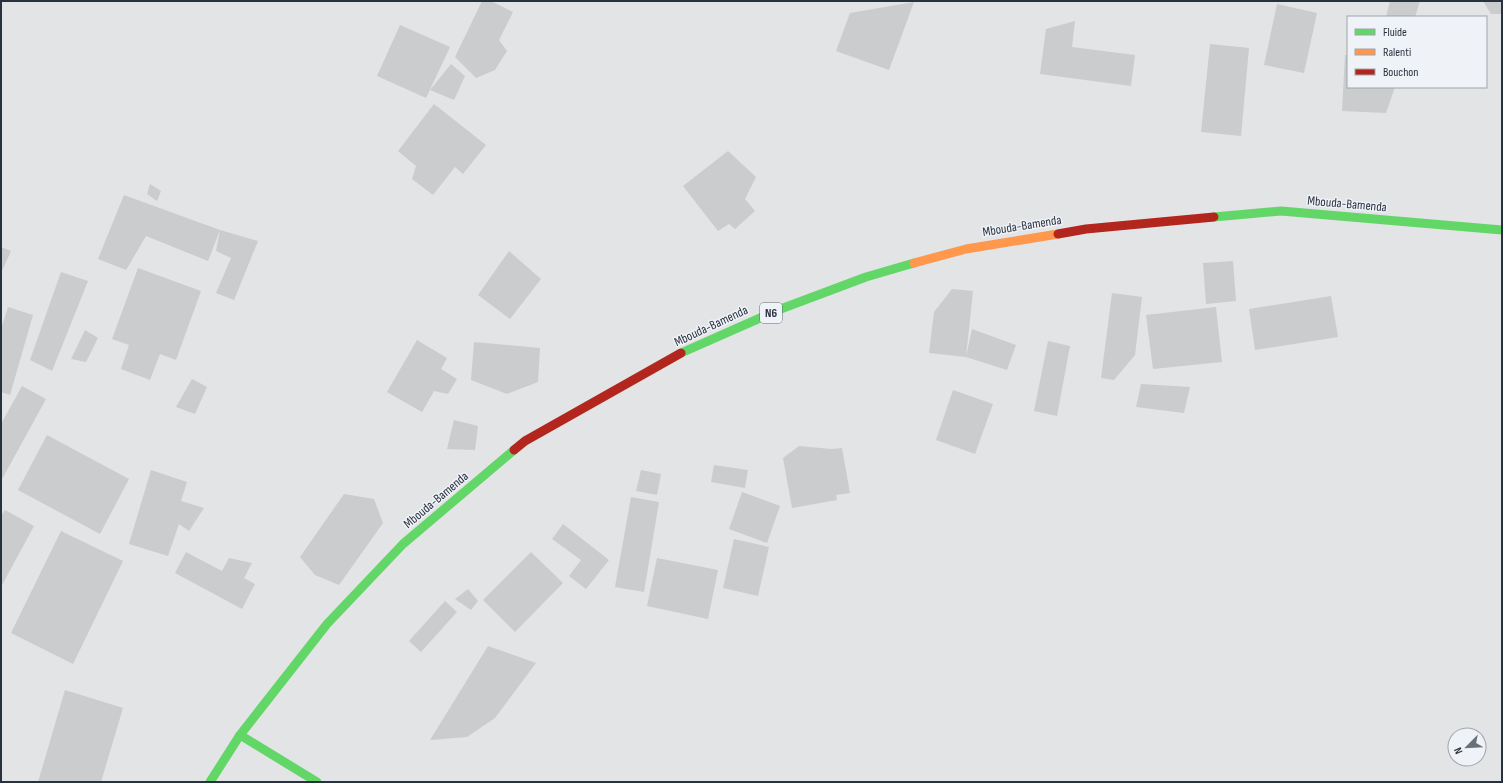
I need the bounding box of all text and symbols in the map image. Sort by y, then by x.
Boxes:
legend [1347,16,1487,88]
text: Fluide [1383,25,1407,40]
text: Ralenti [1383,45,1411,60]
text: Bouchon [1383,65,1418,80]
street label: Mbouda-Bamenda [1307,193,1387,215]
street label: Mbouda-Bamenda [981,212,1063,240]
street label: Mbouda-Bamenda [672,302,750,350]
road number: N6 [760,303,782,323]
street label: Mbouda-Bamenda [400,468,472,532]
north arrow [1447,727,1487,767]
text: N [1451,745,1465,756]

